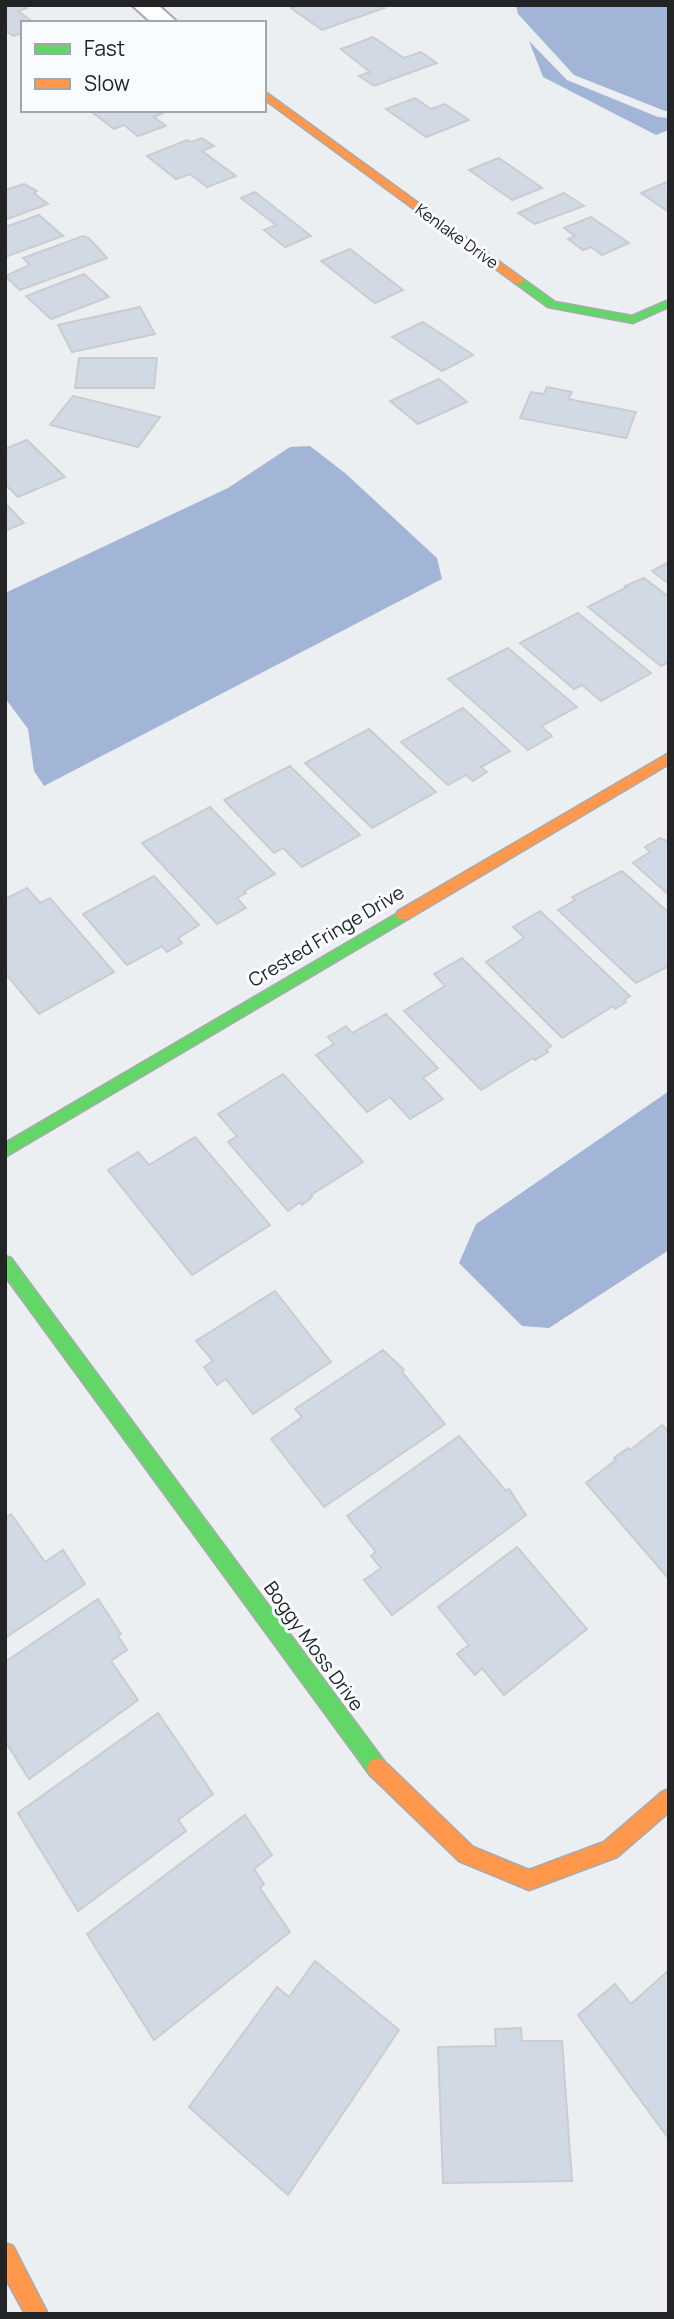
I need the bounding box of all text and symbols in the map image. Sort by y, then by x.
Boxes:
legend [21,21,266,112]
text: Fast [84,34,125,62]
text: Slow [84,69,130,97]
street label: Kenlake Drive [411,198,503,274]
street label: Crested Fringe Drive [243,879,409,993]
street label: Boggy Moss Drive [258,1576,370,1716]

